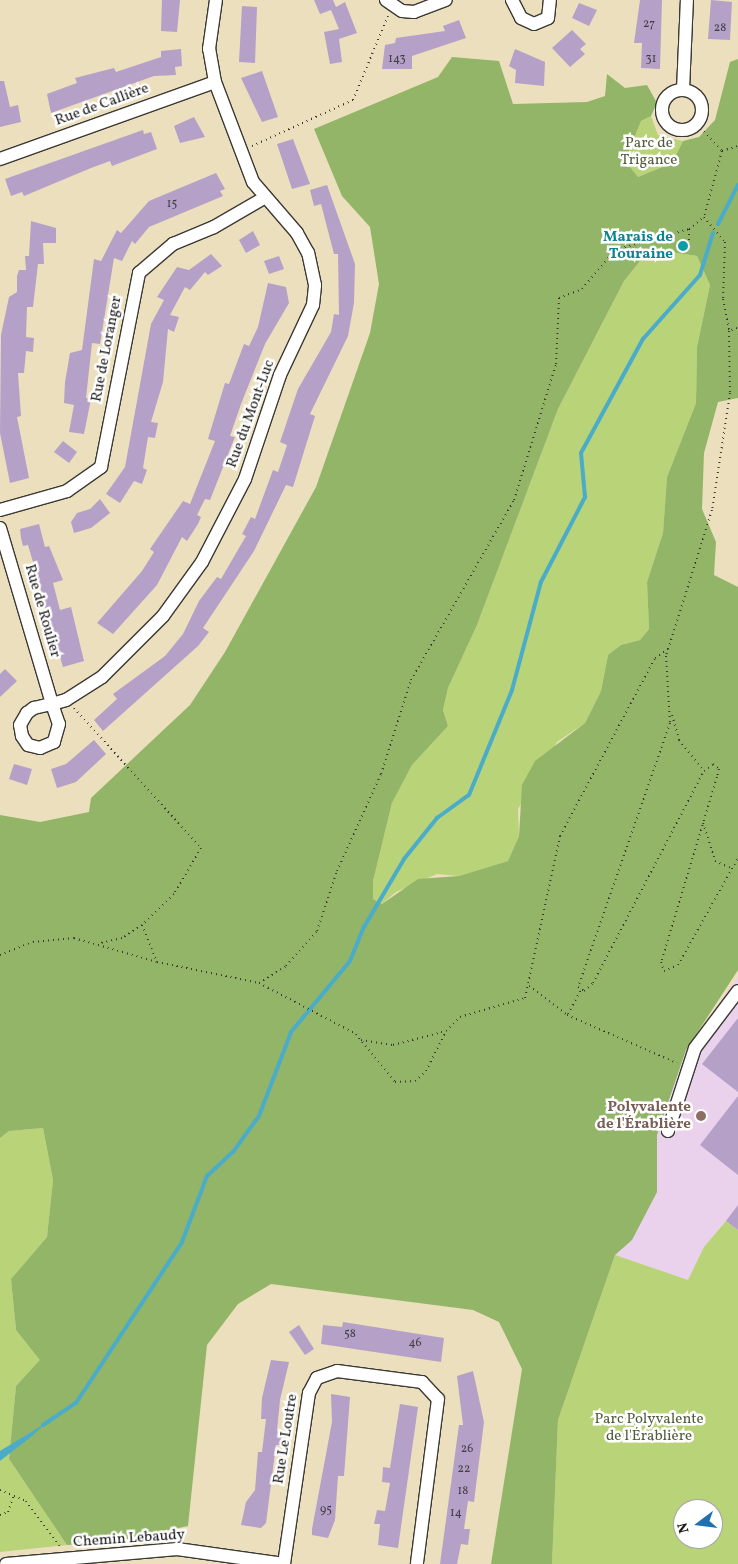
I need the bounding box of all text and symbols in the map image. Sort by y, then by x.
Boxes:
house number: 27 [643,18,655,32]
house number: 28 [714,22,726,36]
house number: 143 [388,53,406,67]
house number: 31 [646,53,656,67]
street label: Rue de Callière [53,80,151,130]
park label: Parc de Trigance [621,134,677,169]
house number: 15 [167,198,177,212]
place label: Marais de Touraine [603,228,673,263]
marker: Marais de Touraine [677,240,689,252]
street label: Rue de Loranger [88,294,126,404]
street label: Rue du Mont-Luc [223,357,279,471]
street label: Rue de Roulier [20,562,64,660]
place label: Polyvalente de l'Érablière [597,1098,691,1133]
marker: Polyvalente de l'Érablière [695,1110,707,1122]
house number: 58 [344,1328,356,1342]
house number: 46 [408,1337,422,1351]
street label: Rue Le Loutre [270,1393,302,1485]
park label: Parc Polyvalente de l'Érablière [594,1410,704,1445]
house number: 26 [461,1443,473,1457]
house number: 22 [458,1463,470,1477]
house number: 18 [458,1485,468,1499]
north arrow [673,1499,723,1549]
house number: 95 [320,1504,332,1518]
house number: 14 [450,1507,462,1521]
text: N [674,1520,694,1535]
street label: Chemin Lebaudy [73,1526,185,1552]

